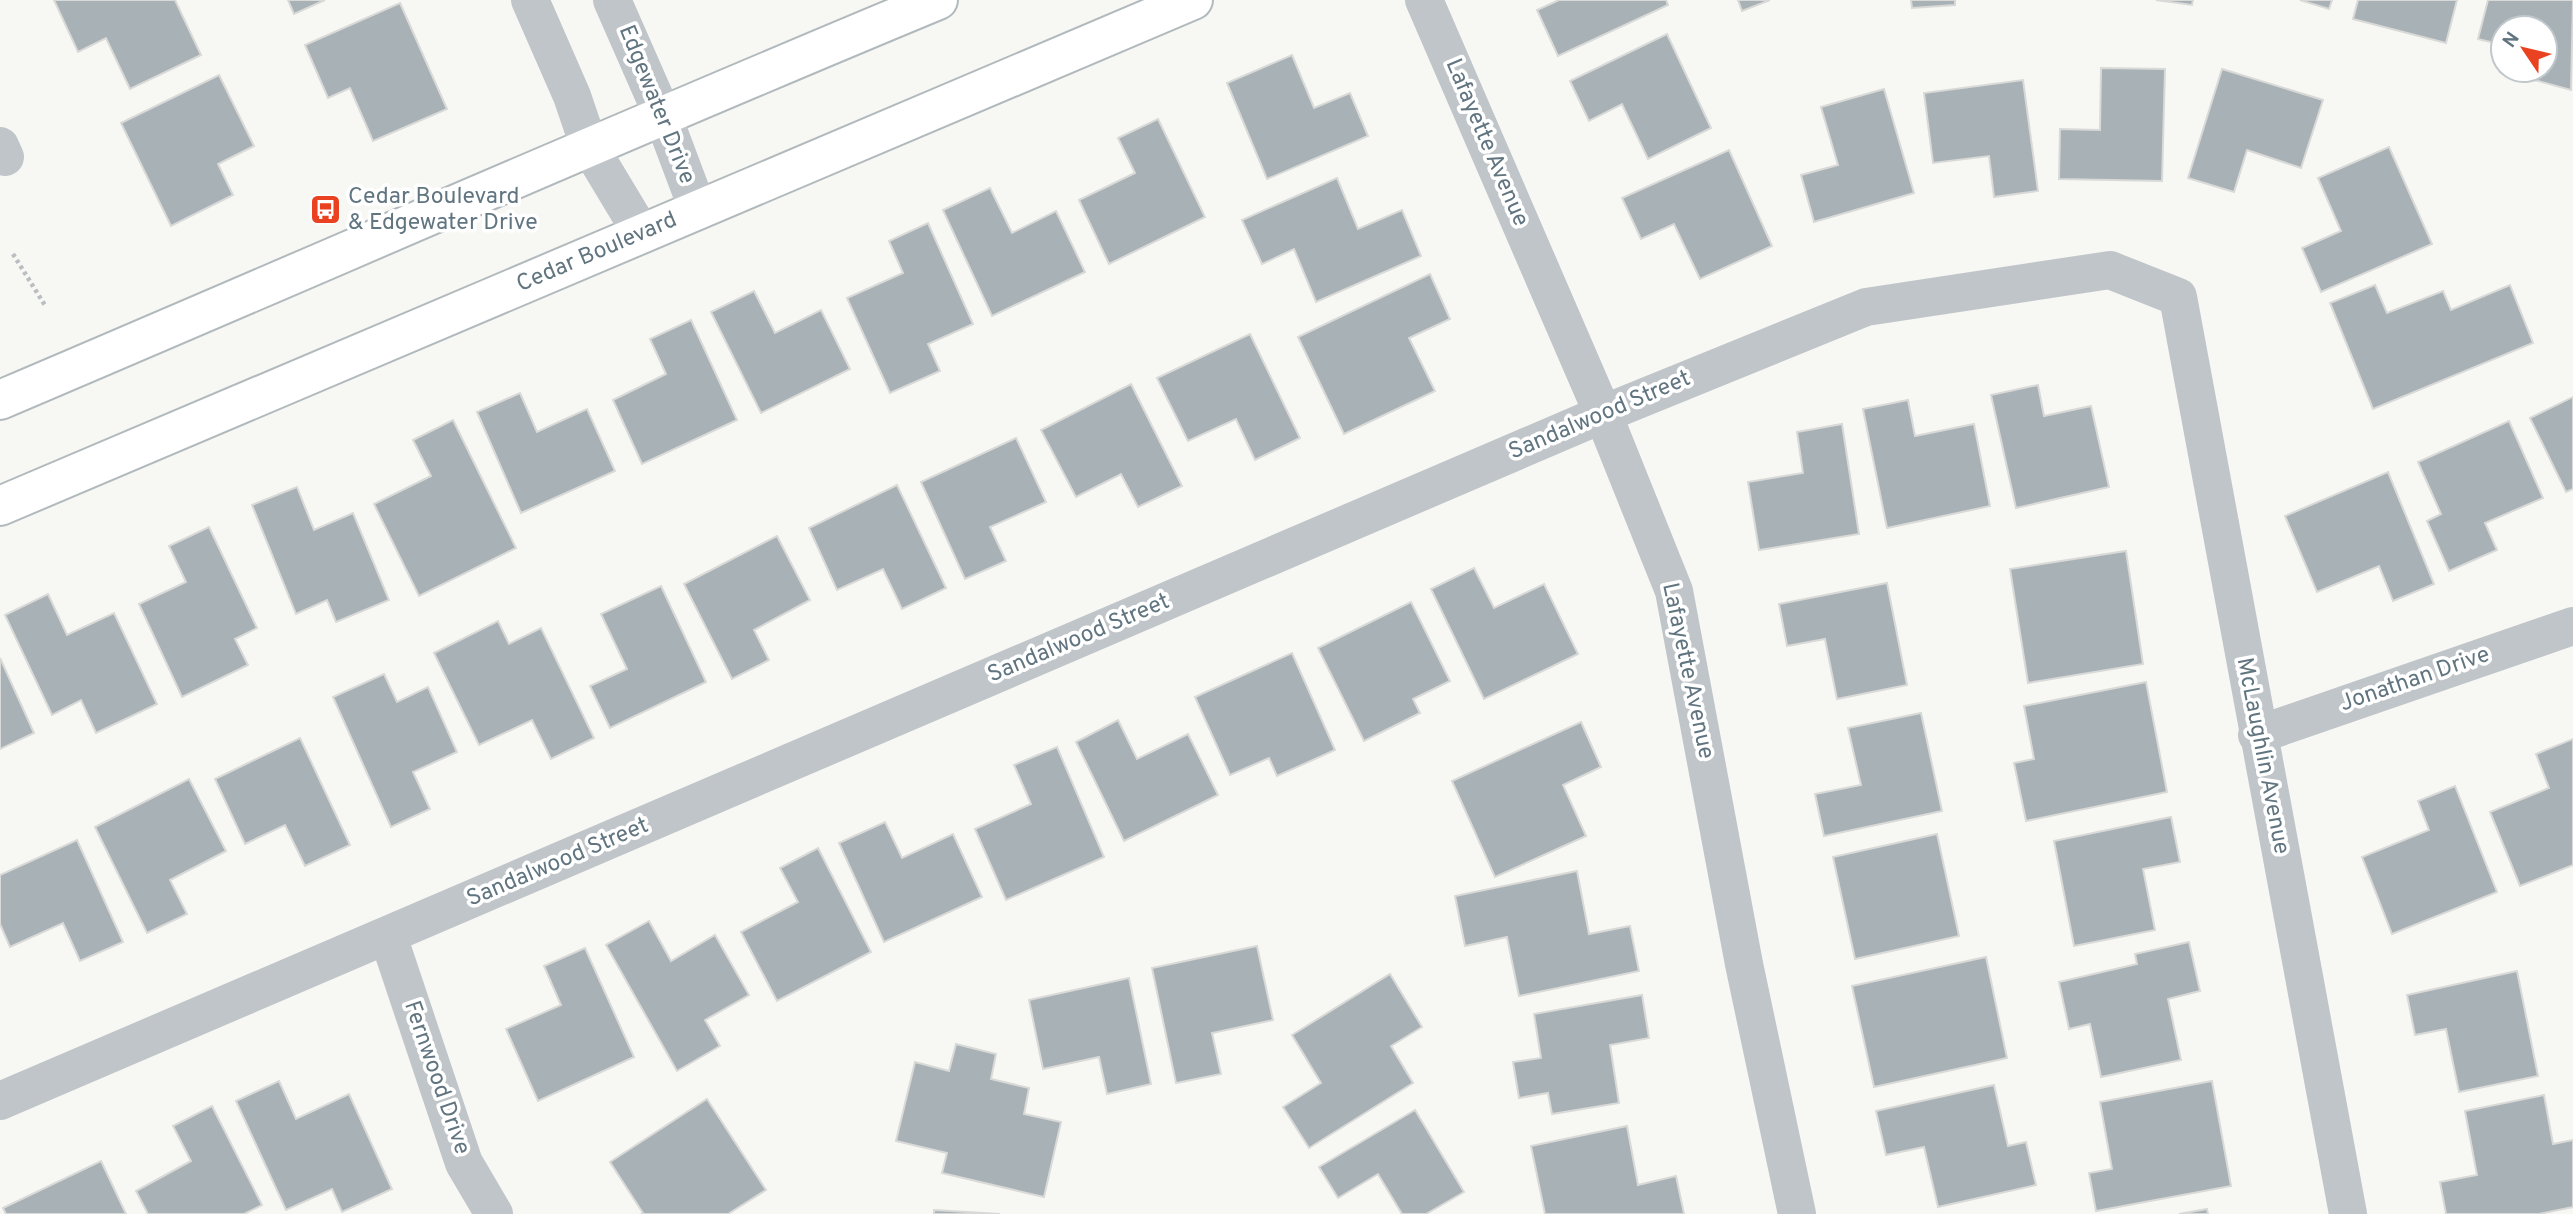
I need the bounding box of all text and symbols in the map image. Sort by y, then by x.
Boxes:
north arrow [2489,14,2559,84]
street label: Edgewater Drive [611,21,701,189]
text: N [2498,28,2525,53]
street label: Lafayette Avenue [1438,55,1534,231]
place label: Cedar Boulevard & Edgewater Drive [348,183,538,238]
bus stop icon: Cedar Boulevard & Edgewater Drive [308,193,342,227]
street label: Cedar Boulevard [512,206,682,300]
street label: Sandalwood Street [1505,365,1695,467]
street label: Lafayette Avenue [1654,580,1720,762]
street label: Sandalwood Street [984,588,1174,690]
street label: Jonathan Drive [2336,641,2494,719]
street label: McLaughlin Avenue [2229,655,2295,857]
street label: Sandalwood Street [463,812,653,914]
street label: Fernwood Drive [396,997,476,1159]

